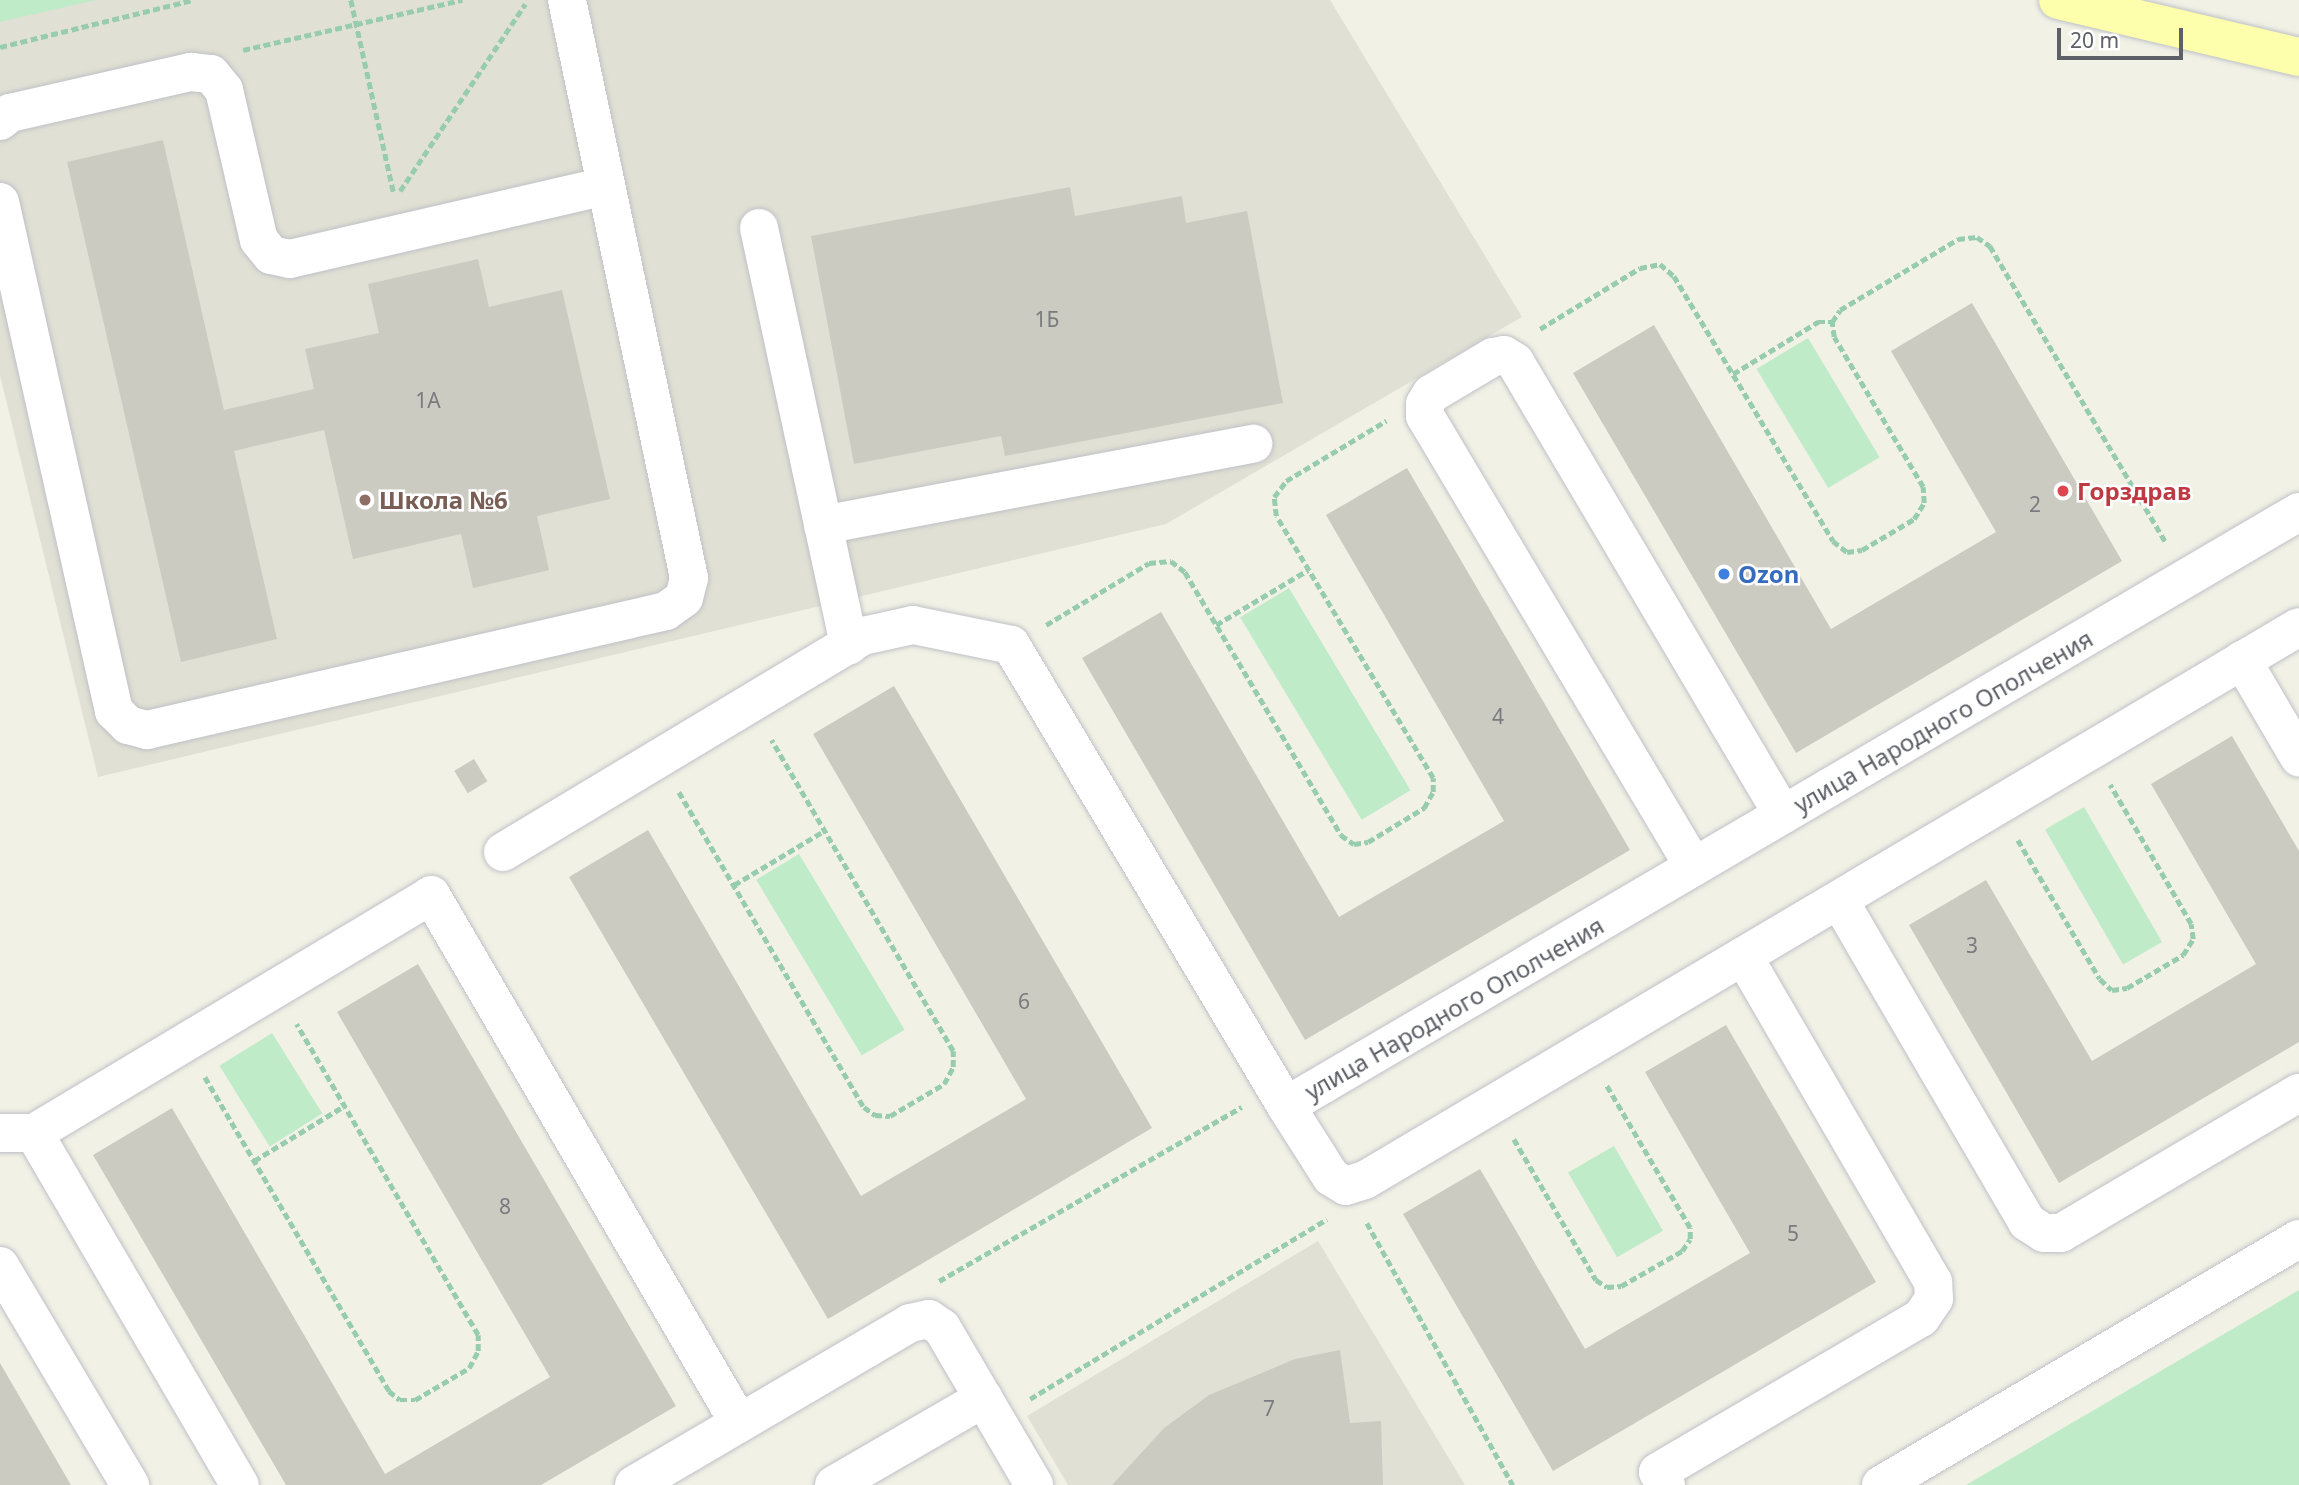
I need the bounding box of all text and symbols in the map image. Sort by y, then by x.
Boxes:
scale bar [2061,14,2187,58]
text: 20 m [2070,26,2119,54]
house number: 1Б [1035,306,1059,332]
house number: 1А [415,387,441,413]
place label: Горздрав [2077,477,2191,505]
marker: Горздрав [2055,483,2071,499]
place label: Школа №6 [379,486,508,514]
house number: 2 [2029,491,2041,517]
marker: Школа №6 [357,492,373,508]
place label: Ozon [1738,560,1799,588]
marker: Ozon [1716,566,1732,582]
street label: улица Народного Ополчения [1788,623,2098,819]
house number: 4 [1492,703,1504,729]
street label: улица Народного Ополчения [1299,910,1609,1106]
house number: 3 [1966,932,1978,958]
house number: 6 [1018,988,1030,1014]
house number: 8 [499,1193,511,1219]
house number: 5 [1787,1220,1799,1246]
house number: 7 [1263,1395,1275,1421]

